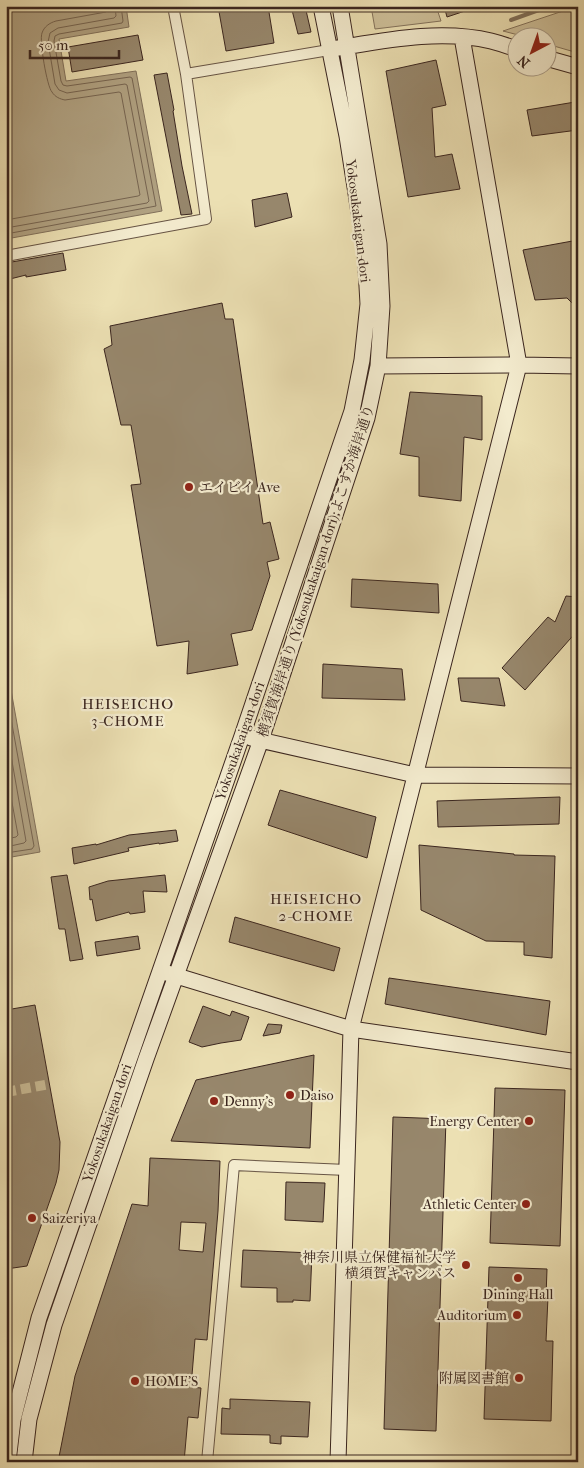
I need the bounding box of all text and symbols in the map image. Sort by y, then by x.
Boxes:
scale bar [30,28,119,60]
north arrow [506,28,556,78]
text: 50 m [38,36,69,54]
text: N [514,51,533,71]
street label: Yokosukakaigan-dori [342,157,374,284]
street label: 横須賀海岸通り (Yokosukakaigan-dori);よこすか海岸通り [254,403,378,739]
place label: エイビイ Ave [199,479,280,496]
marker: エイビイ Ave [183,481,195,493]
street label: Yokosukakaigan-dori [211,679,268,803]
district label: HEISEICHO 3-CHOME [82,695,174,730]
district label: HEISEICHO 2-CHOME [270,890,362,925]
street label: Yokosukakaigan-dori [78,1061,135,1185]
place label: Daiso [300,1087,334,1104]
marker: Daiso [284,1089,296,1101]
place label: Denny's [224,1093,273,1110]
marker: Denny's [208,1095,220,1107]
place label: Energy Center [429,1113,519,1130]
marker: Energy Center [523,1115,535,1127]
place label: Athletic Center [422,1196,516,1213]
marker: Athletic Center [520,1198,532,1210]
place label: Saizeriya [42,1210,97,1227]
marker: Saizeriya [26,1212,38,1224]
place label: 神奈川県立保健福祉大学 横須賀キャンパス [302,1249,456,1282]
marker: 神奈川県立保健福祉大学 横須賀キャンパス [460,1259,472,1271]
marker: Dining Hall [512,1272,524,1284]
place label: Dining Hall [483,1286,554,1303]
place label: Auditorium [436,1307,507,1324]
marker: Auditorium [511,1309,523,1321]
place label: 附属図書館 [439,1370,509,1387]
marker: 附属図書館 [513,1372,525,1384]
place label: HOME'S [145,1373,198,1390]
marker: HOME'S [129,1375,141,1387]

